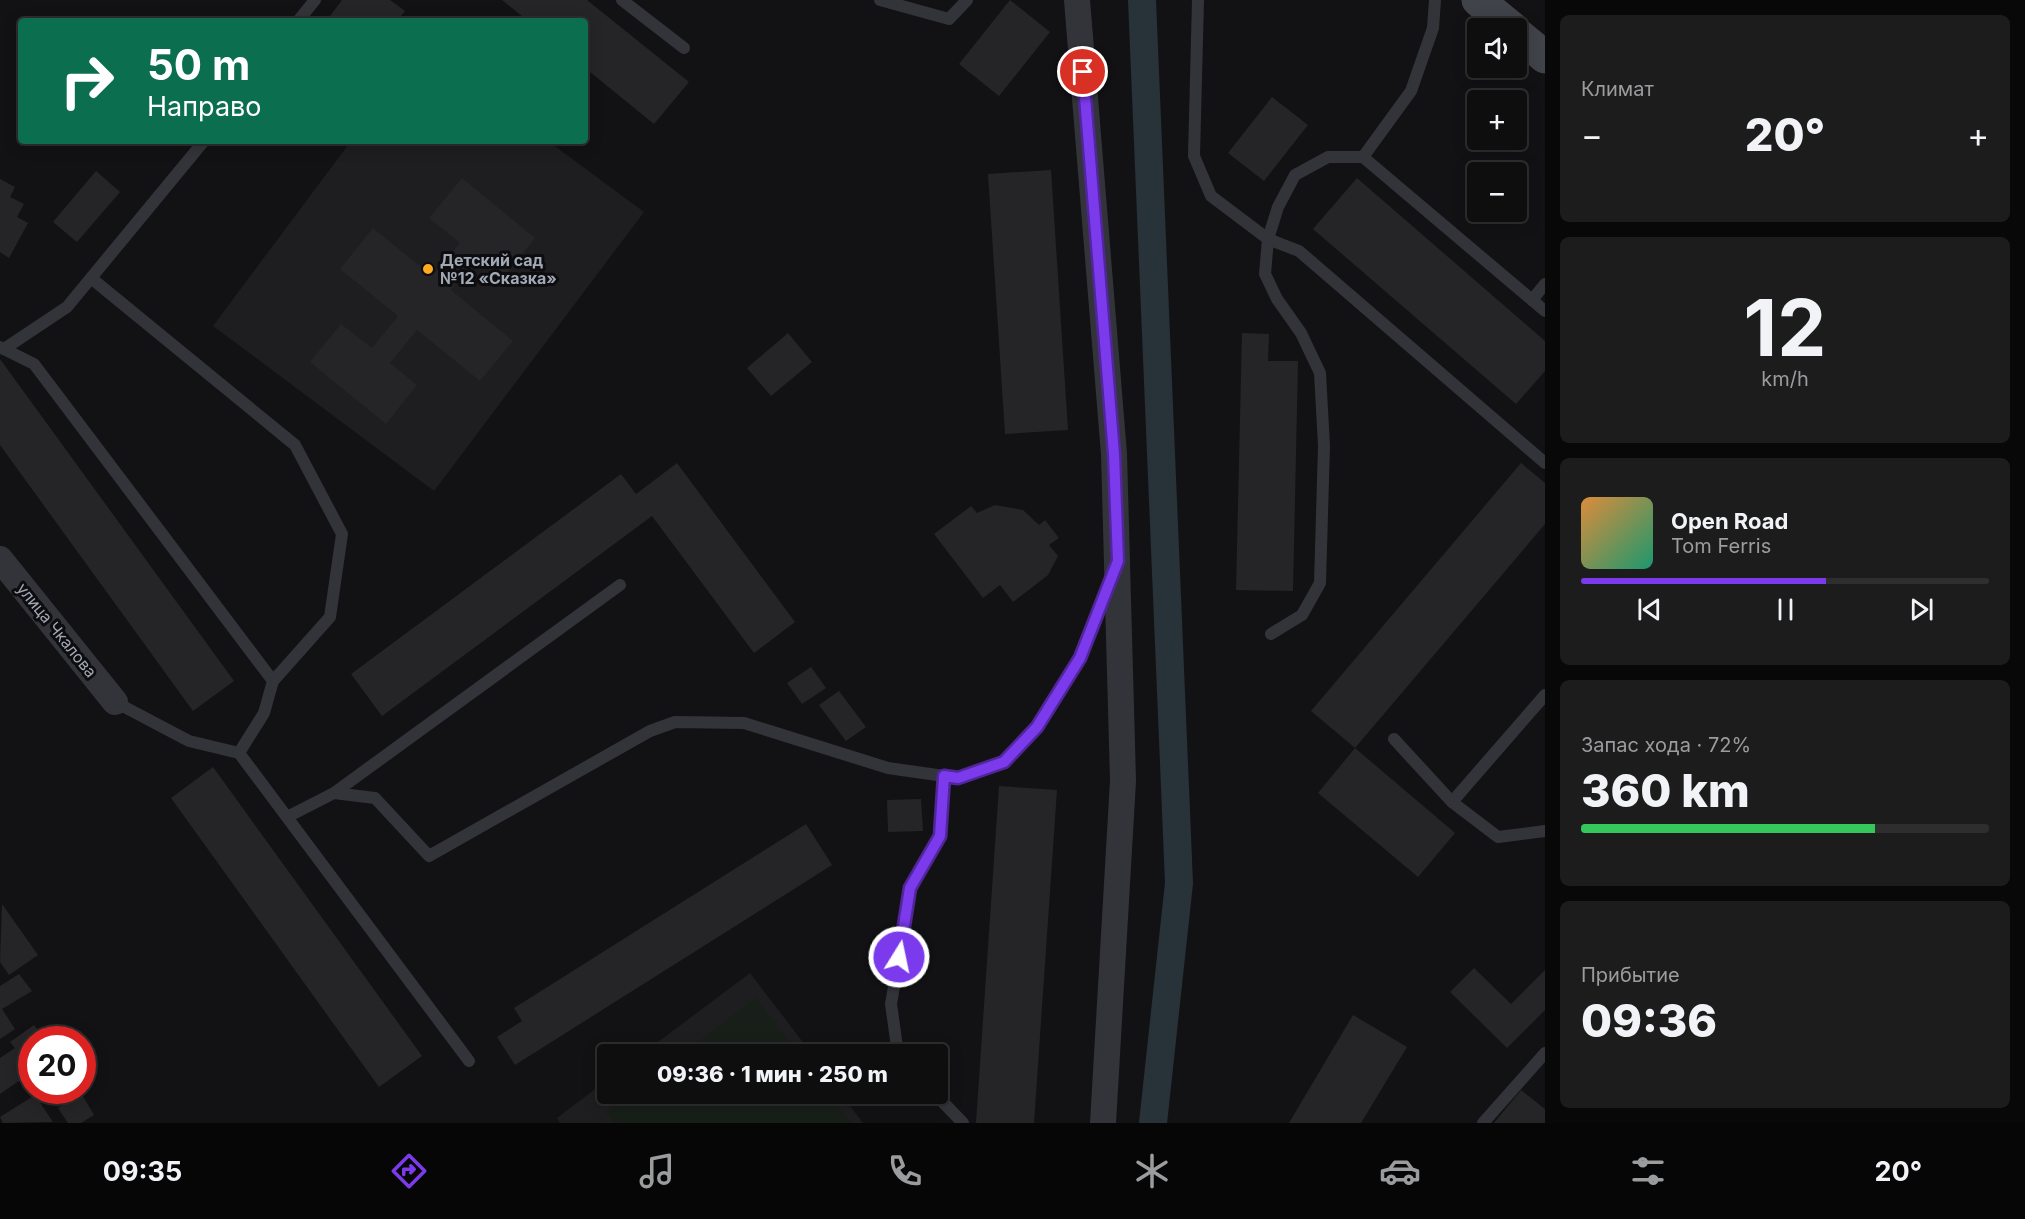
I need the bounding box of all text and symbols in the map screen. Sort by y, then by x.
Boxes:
map controls [1467,18,1527,222]
button: sound [1467,18,1527,78]
text: 50 m [147,39,250,90]
icon: right [48,42,126,120]
pin [1057,46,1108,97]
icon: arrive [1066,55,1099,88]
text: Климат [1581,77,1654,101]
text: Направо [147,90,262,123]
button: + [1467,90,1527,150]
text: 20° [1745,107,1825,162]
text: − [1581,115,1603,155]
text: + [1967,115,1989,155]
button: − [1467,162,1527,222]
place label: Детский сад №12 «Сказка» [440,250,557,288]
marker: Детский сад №12 «Сказка» [421,262,435,276]
text: 12 [1744,280,1826,375]
text: km/h [1761,367,1809,391]
text: Open Road [1671,508,1788,534]
text: Tom Ferris [1671,534,1771,558]
street label: улица Чкалова [13,579,101,681]
icon: previous [1633,593,1666,626]
icon: pause [1769,593,1802,626]
icon: next [1905,593,1938,626]
text: Запас хода · 72% [1581,733,1751,757]
text: 360 km [1581,763,1750,818]
position arrow [867,925,931,989]
text: Прибытие [1581,963,1680,987]
text: 09:36 [1581,993,1717,1048]
speed limit sign: 20 [18,1026,96,1104]
text: 09:36 · 1 мин · 250 m [657,1061,888,1087]
icon: directions [388,1150,430,1192]
icon: music [636,1150,678,1192]
icon: phone [884,1150,926,1192]
icon: climate [1131,1150,1173,1192]
icon: car [1379,1150,1421,1192]
icon: filters [1627,1150,1669,1192]
text: 09:35 [103,1155,182,1188]
text: 20° [1874,1155,1922,1188]

